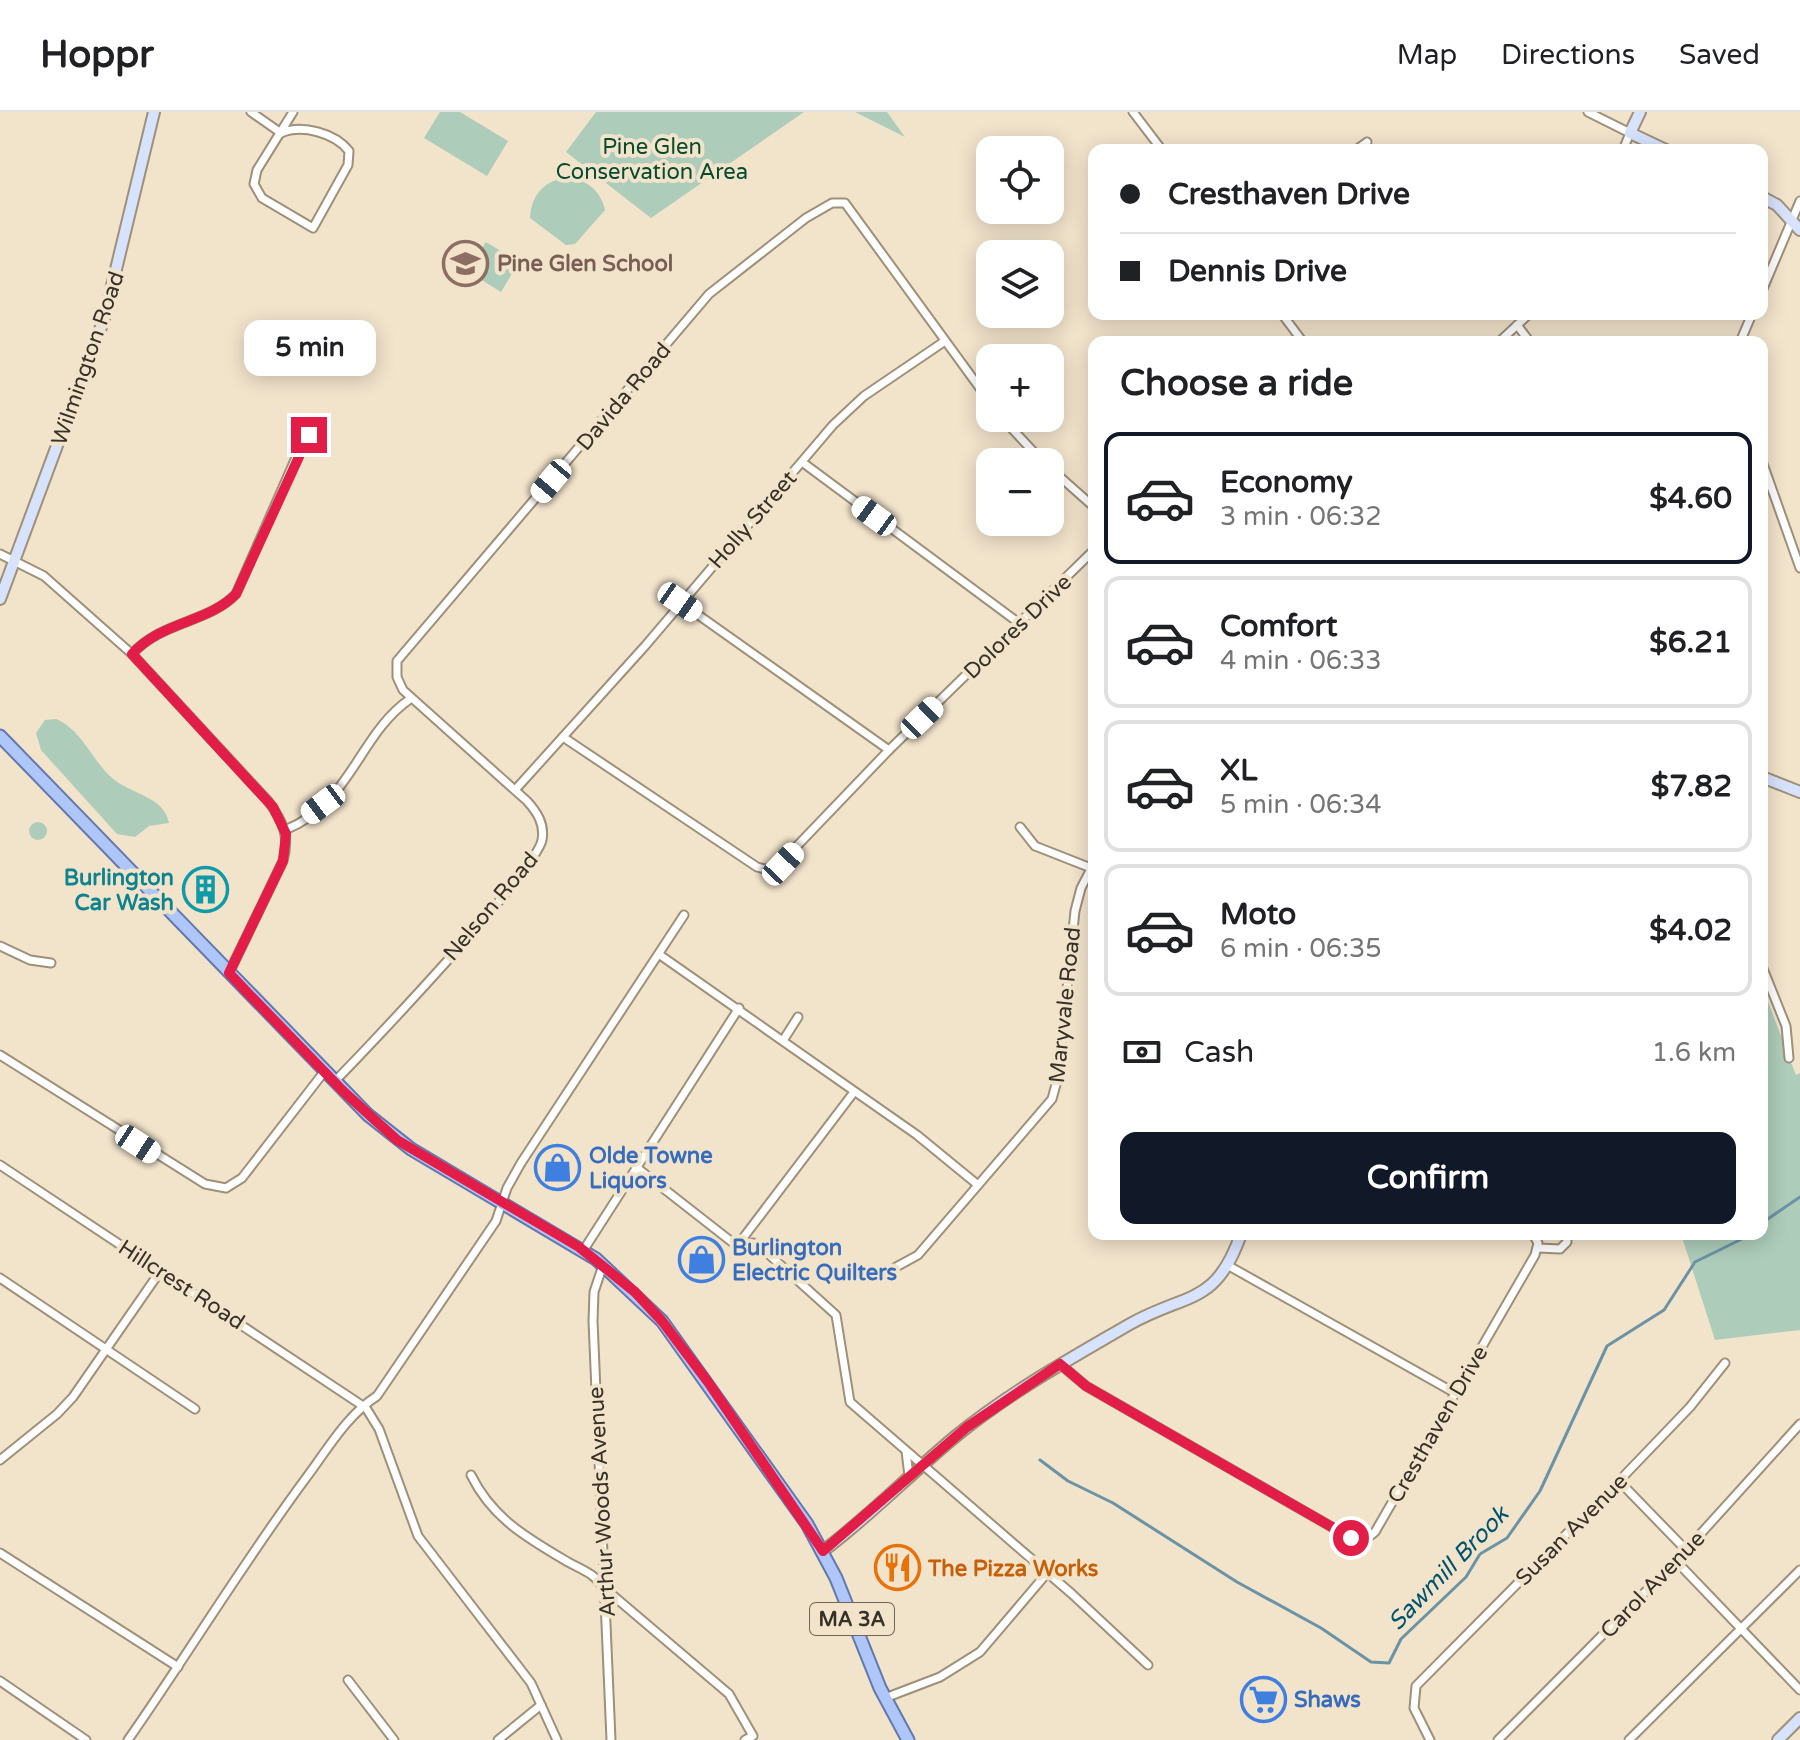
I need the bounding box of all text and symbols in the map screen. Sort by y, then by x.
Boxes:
text: Hoppr [40,32,154,78]
text: Map [1397,38,1457,72]
text: Directions [1501,38,1635,72]
text: Saved [1679,38,1760,72]
park label: Pine Glen Conservation Area [556,134,748,185]
map controls [976,136,1064,536]
button: locate [976,136,1064,224]
text: Cresthaven Drive [1168,176,1410,213]
school or university icon: Pine Glen School [442,239,490,287]
button: layers [976,240,1064,328]
place label: Pine Glen School [497,251,673,277]
text: Dennis Drive [1168,253,1347,290]
street label: Wilmington Road [46,268,130,449]
callout: 5 min [243,319,375,375]
text: 5 min [275,332,345,363]
street label: Davida Road [571,337,676,456]
button: + [976,344,1064,432]
text: Choose a ride [1120,362,1353,405]
route end [291,417,327,453]
button: − [976,448,1064,536]
car [526,455,576,507]
icon: car [1124,462,1196,534]
text: Economy [1220,464,1353,501]
street label: Holly Street [703,465,802,574]
text: $4.60 [1649,480,1732,517]
car [848,492,900,540]
text: 3 min · 06:32 [1220,501,1382,532]
street label: Dolores Drive [959,569,1077,684]
car [653,578,707,626]
icon: car [1124,606,1196,678]
text: Comfort [1220,608,1338,645]
text: $6.21 [1649,624,1732,661]
text: 4 min · 06:33 [1220,645,1382,676]
car [896,693,948,743]
icon: car [1124,750,1196,822]
text: XL [1220,752,1257,789]
text: $7.82 [1651,768,1732,805]
car [297,780,349,828]
text: 5 min · 06:34 [1220,789,1382,820]
car [758,838,808,890]
street label: Nelson Road [438,847,544,966]
place label: Burlington Car Wash [64,865,174,916]
building icon: Burlington Car Wash [181,866,229,914]
icon: car [1124,894,1196,966]
text: Moto [1220,896,1296,933]
text: $4.02 [1649,912,1732,949]
street label: Maryvale Road [1044,926,1086,1084]
text: 6 min · 06:35 [1220,933,1382,964]
icon: cash [1120,1030,1164,1074]
text: Cash [1184,1034,1254,1071]
text: 1.6 km [1652,1037,1736,1068]
car [111,1121,165,1167]
button: Confirm [1120,1132,1736,1224]
place label: Olde Towne Liquors [589,1143,713,1194]
shop icon: Olde Towne Liquors [534,1144,582,1192]
street label: Hillcrest Road [114,1234,249,1335]
place label: Burlington Electric Quilters [732,1235,898,1286]
shop icon: Burlington Electric Quilters [677,1236,725,1284]
street label: Cresthaven Drive [1382,1341,1493,1508]
street label: Arthur Woods Avenue [583,1386,621,1618]
street label: Susan Avenue [1510,1468,1633,1591]
water label: Sawmill Brook [1382,1499,1516,1636]
route start [1333,1520,1369,1556]
street label: Carol Avenue [1595,1526,1710,1644]
restaurant icon: The Pizza Works [873,1544,921,1592]
place label: The Pizza Works [927,1556,1099,1582]
road number: MA 3A [810,1603,894,1635]
supermarket icon: Shaws [1239,1675,1287,1723]
place label: Shaws [1294,1687,1361,1713]

